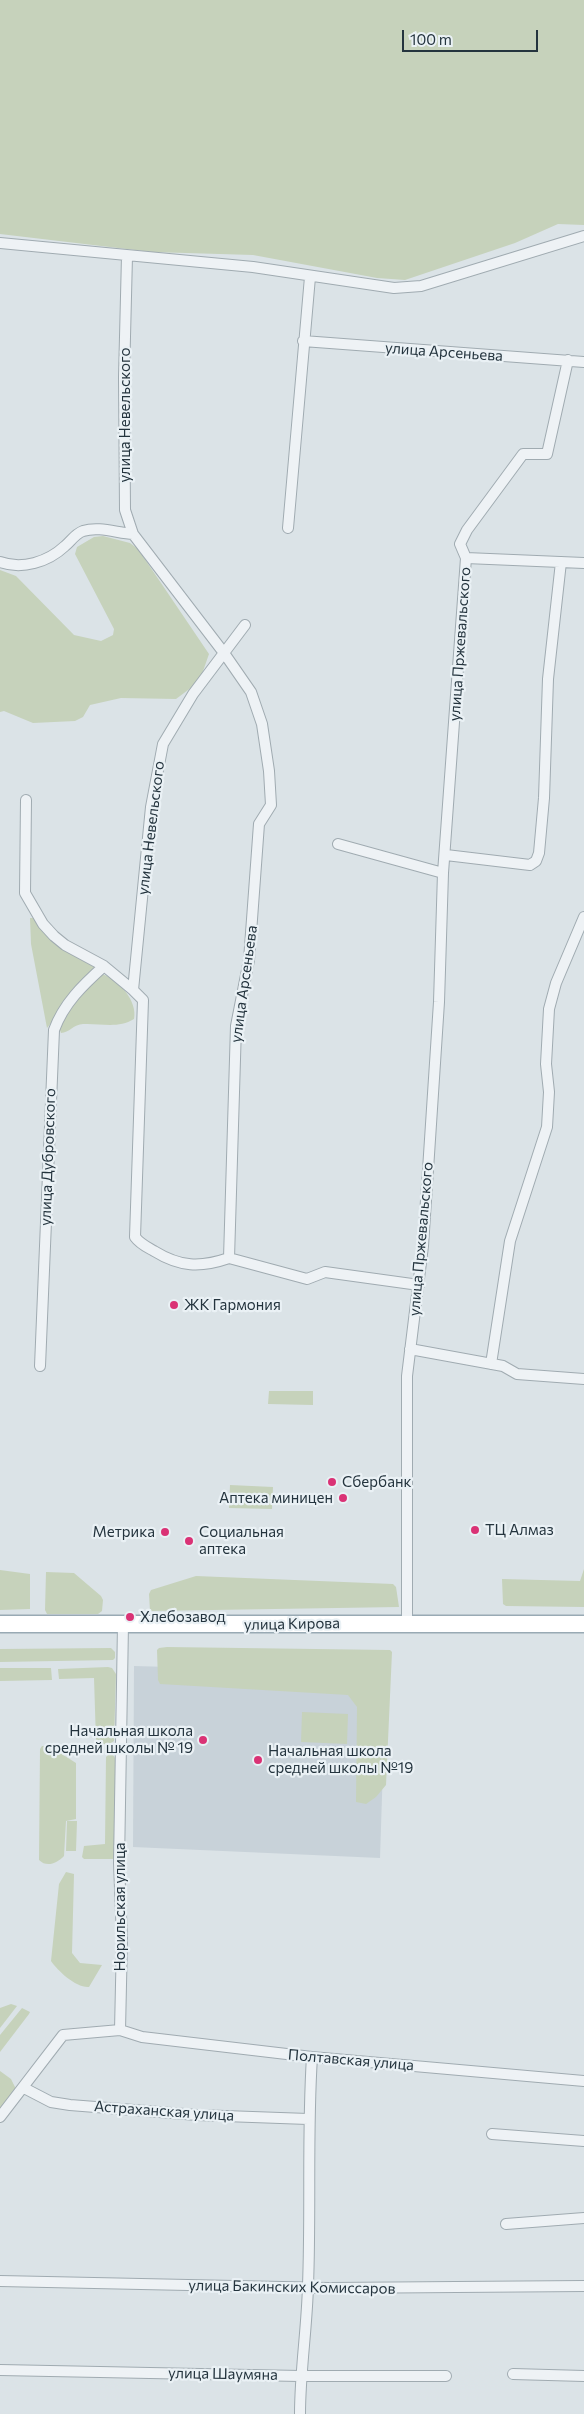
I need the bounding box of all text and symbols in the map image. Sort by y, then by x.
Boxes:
scale bar [404,20,540,52]
text: 100 m [410,30,452,48]
street label: улица Арсеньева [384,339,504,365]
street label: улица Невельского [116,348,134,482]
street label: улица Пржевальского [446,566,474,722]
street label: улица Невельского [134,760,168,896]
street label: улица Арсеньева [227,924,261,1044]
street label: улица Дубровского [37,1088,59,1226]
street label: улица Пржевальского [405,1161,437,1317]
place label: ЖК Гармония [184,1296,281,1314]
marker: ЖК Гармония [168,1299,180,1311]
place label: Сбербанк [342,1473,411,1491]
marker: Сбербанк [326,1476,338,1488]
place label: Аптека миницен [219,1489,333,1507]
marker: Аптека миницен [337,1492,349,1504]
place label: ТЦ Алмаз [485,1521,554,1539]
place label: Метрика [93,1523,155,1541]
place label: Социальная аптека [199,1523,284,1558]
marker: ТЦ Алмаз [469,1524,481,1536]
marker: Метрика [159,1526,171,1538]
marker: Социальная аптека [183,1535,195,1547]
place label: Хлебoзавод [140,1608,225,1626]
marker: Хлебoзавод [124,1611,136,1623]
street label: улица Кирова [244,1614,340,1634]
place label: Начальная школа средней школы № 19 [45,1722,193,1757]
marker: Начальная школа средней школы № 19 [197,1734,209,1746]
place label: Начальная школа средней школы №19 [268,1742,413,1777]
marker: Начальная школа средней школы №19 [252,1754,264,1766]
street label: Норильская улица [111,1843,129,1971]
street label: Полтавская улица [287,2046,415,2074]
street label: Астраханская улица [93,2097,235,2125]
street label: улица Бакинских Комиссаров [188,2276,396,2298]
street label: улица Шаумяна [168,2364,278,2384]

